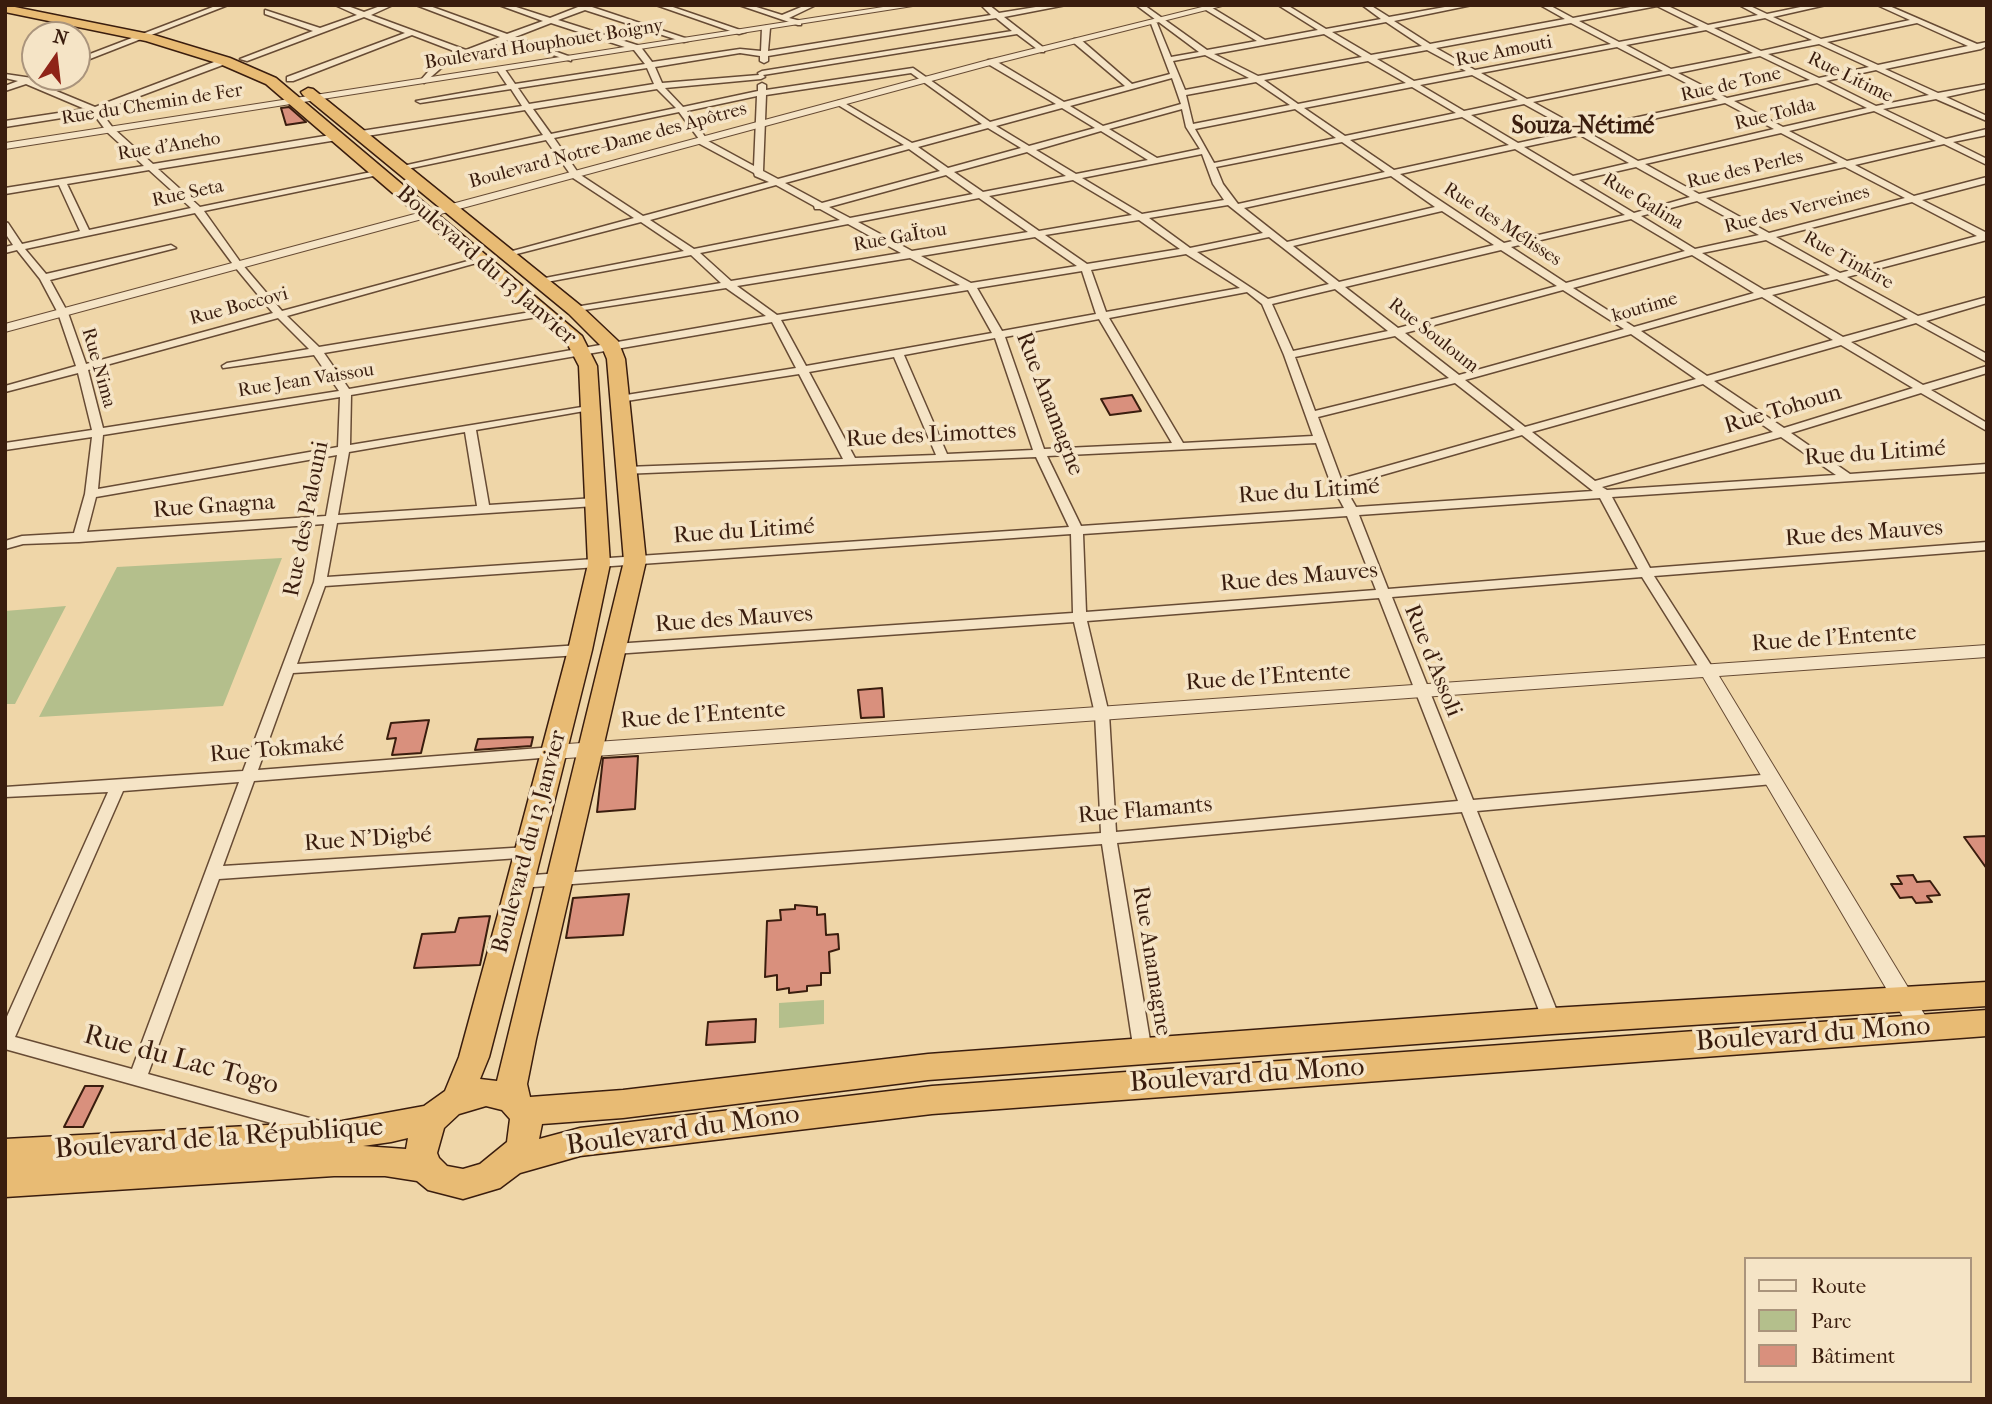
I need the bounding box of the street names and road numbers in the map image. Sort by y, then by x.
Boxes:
street label: Boulevard Houphouet Boigny [423,15,665,75]
street label: Rue Amouti [1454,31,1554,73]
street label: Rue Litime [1804,48,1896,108]
street label: Rue de Tone [1679,62,1783,108]
street label: Rue du Chemin de Fer [60,79,244,131]
street label: Rue Tolda [1732,94,1818,136]
street label: Boulevard Notre-Dame des Apôtres [467,98,749,194]
street label: Rue d'Aneho [116,128,222,166]
street label: Rue des Perles [1685,146,1805,194]
street label: Rue Galina [1598,169,1688,235]
street label: Rue Seta [150,175,226,213]
street label: Rue des Mélisses [1439,178,1565,272]
street label: Boulevard du 13 Janvier [390,180,582,352]
street label: Rue des Verveines [1722,181,1872,239]
street label: Rue GaÏtou [852,219,948,257]
street label: Rue Tinkire [1799,227,1897,295]
street label: Rue Boccovi [187,283,291,331]
street label: koutime [1610,288,1680,328]
street label: Rue Souloum [1383,294,1483,378]
street label: Rue Nima [76,325,120,411]
street label: Rue Anamagne [1009,328,1089,480]
street label: Rue Jean Vaissou [236,359,376,403]
street label: Rue Tohoun [1721,379,1845,441]
street label: Rue des Limottes [845,418,1017,454]
street label: Rue du Litimé [1803,435,1947,473]
street label: Rue des Palouni [278,439,336,599]
street label: Rue du Litimé [1237,473,1381,511]
street label: Rue Gnagna [152,489,276,525]
street label: Rue du Litimé [672,513,816,551]
street label: Rue des Mauves [1784,515,1944,553]
street label: Rue des Mauves [1219,557,1379,599]
street label: Rue des Mauves [654,601,814,639]
street label: Rue d'Assoli [1397,601,1467,721]
street label: Rue de l'Entente [1751,619,1917,659]
street label: Rue de l'Entente [1185,658,1351,698]
street label: Rue de l'Entente [620,696,786,736]
street label: Boulevard du 13 Janvier [487,728,573,956]
street label: Rue Tokmaké [209,730,345,770]
street label: Rue Flamants [1077,791,1213,831]
street label: Rue N'Digbé [303,822,433,858]
street label: Rue Anamagne [1126,884,1176,1038]
street label: Boulevard du Mono [1695,1010,1931,1060]
street label: Rue du Lac Togo [80,1019,282,1103]
street label: Boulevard du Mono [1129,1051,1365,1101]
street label: Boulevard du Mono [564,1098,802,1164]
street label: Boulevard de la République [54,1111,384,1167]

